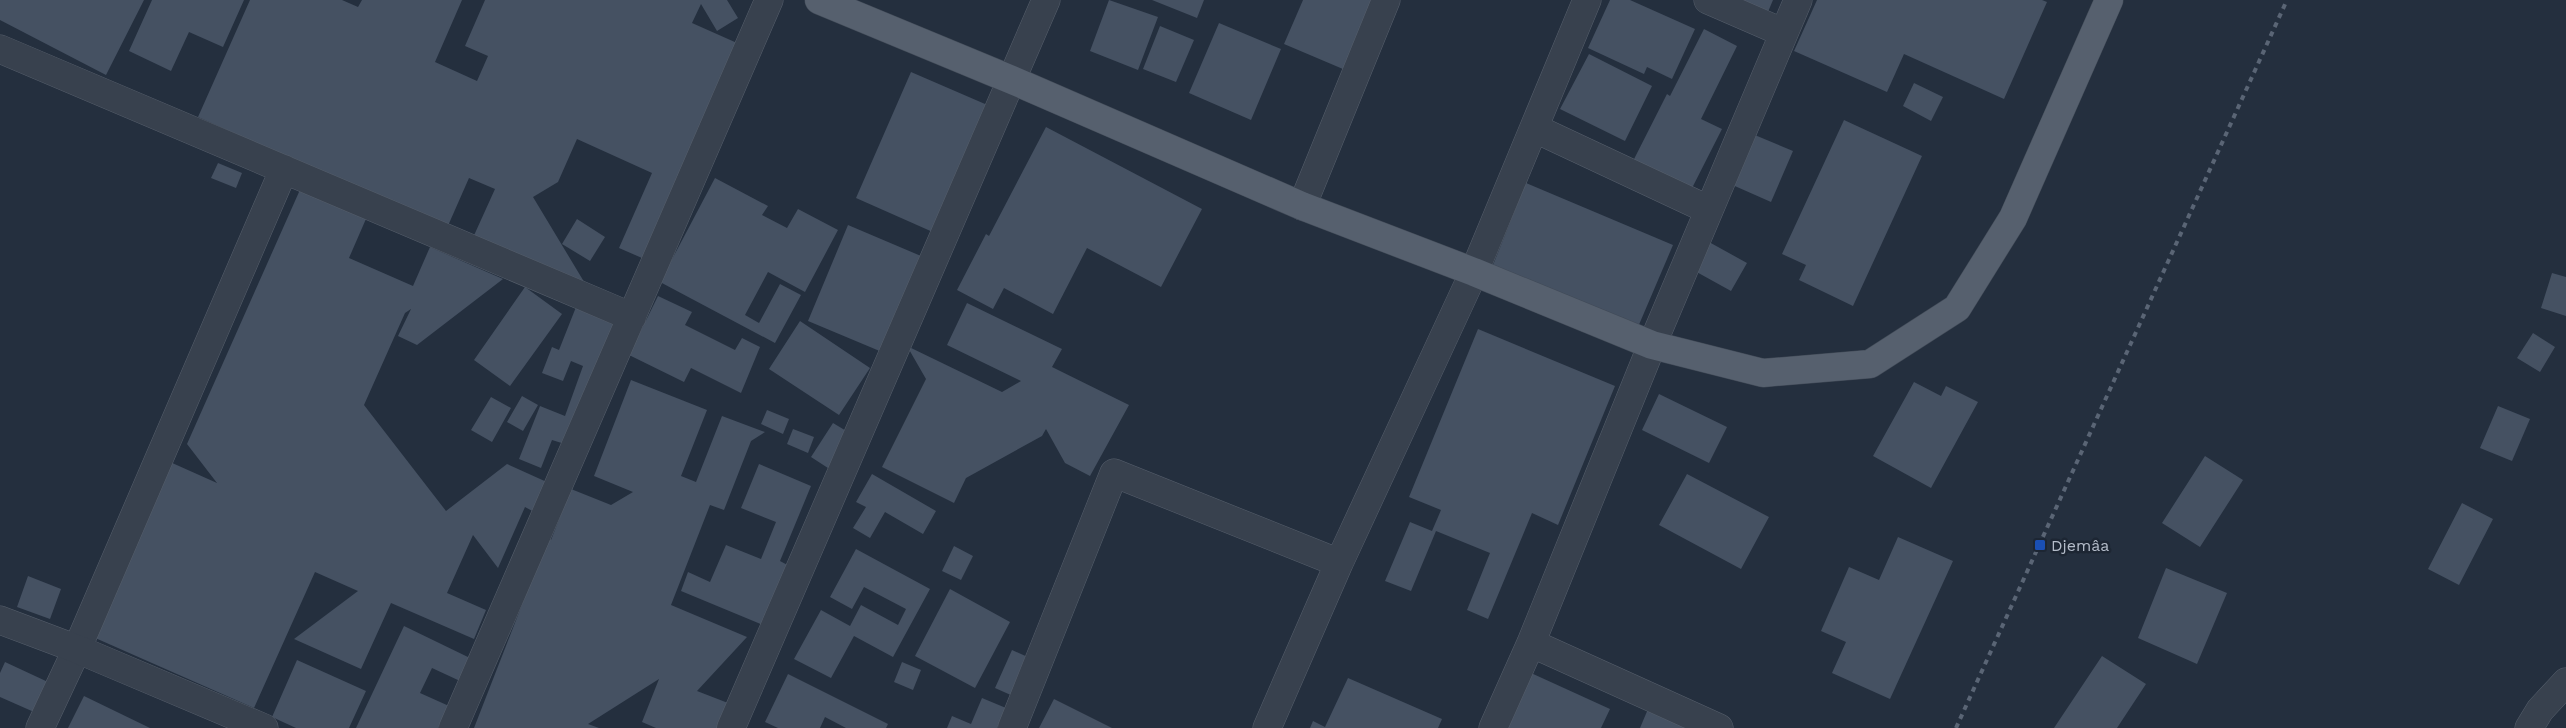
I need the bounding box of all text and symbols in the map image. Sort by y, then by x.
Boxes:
place label: Djemâa [2051,536,2109,555]
marker: Djemâa [2033,538,2047,552]

